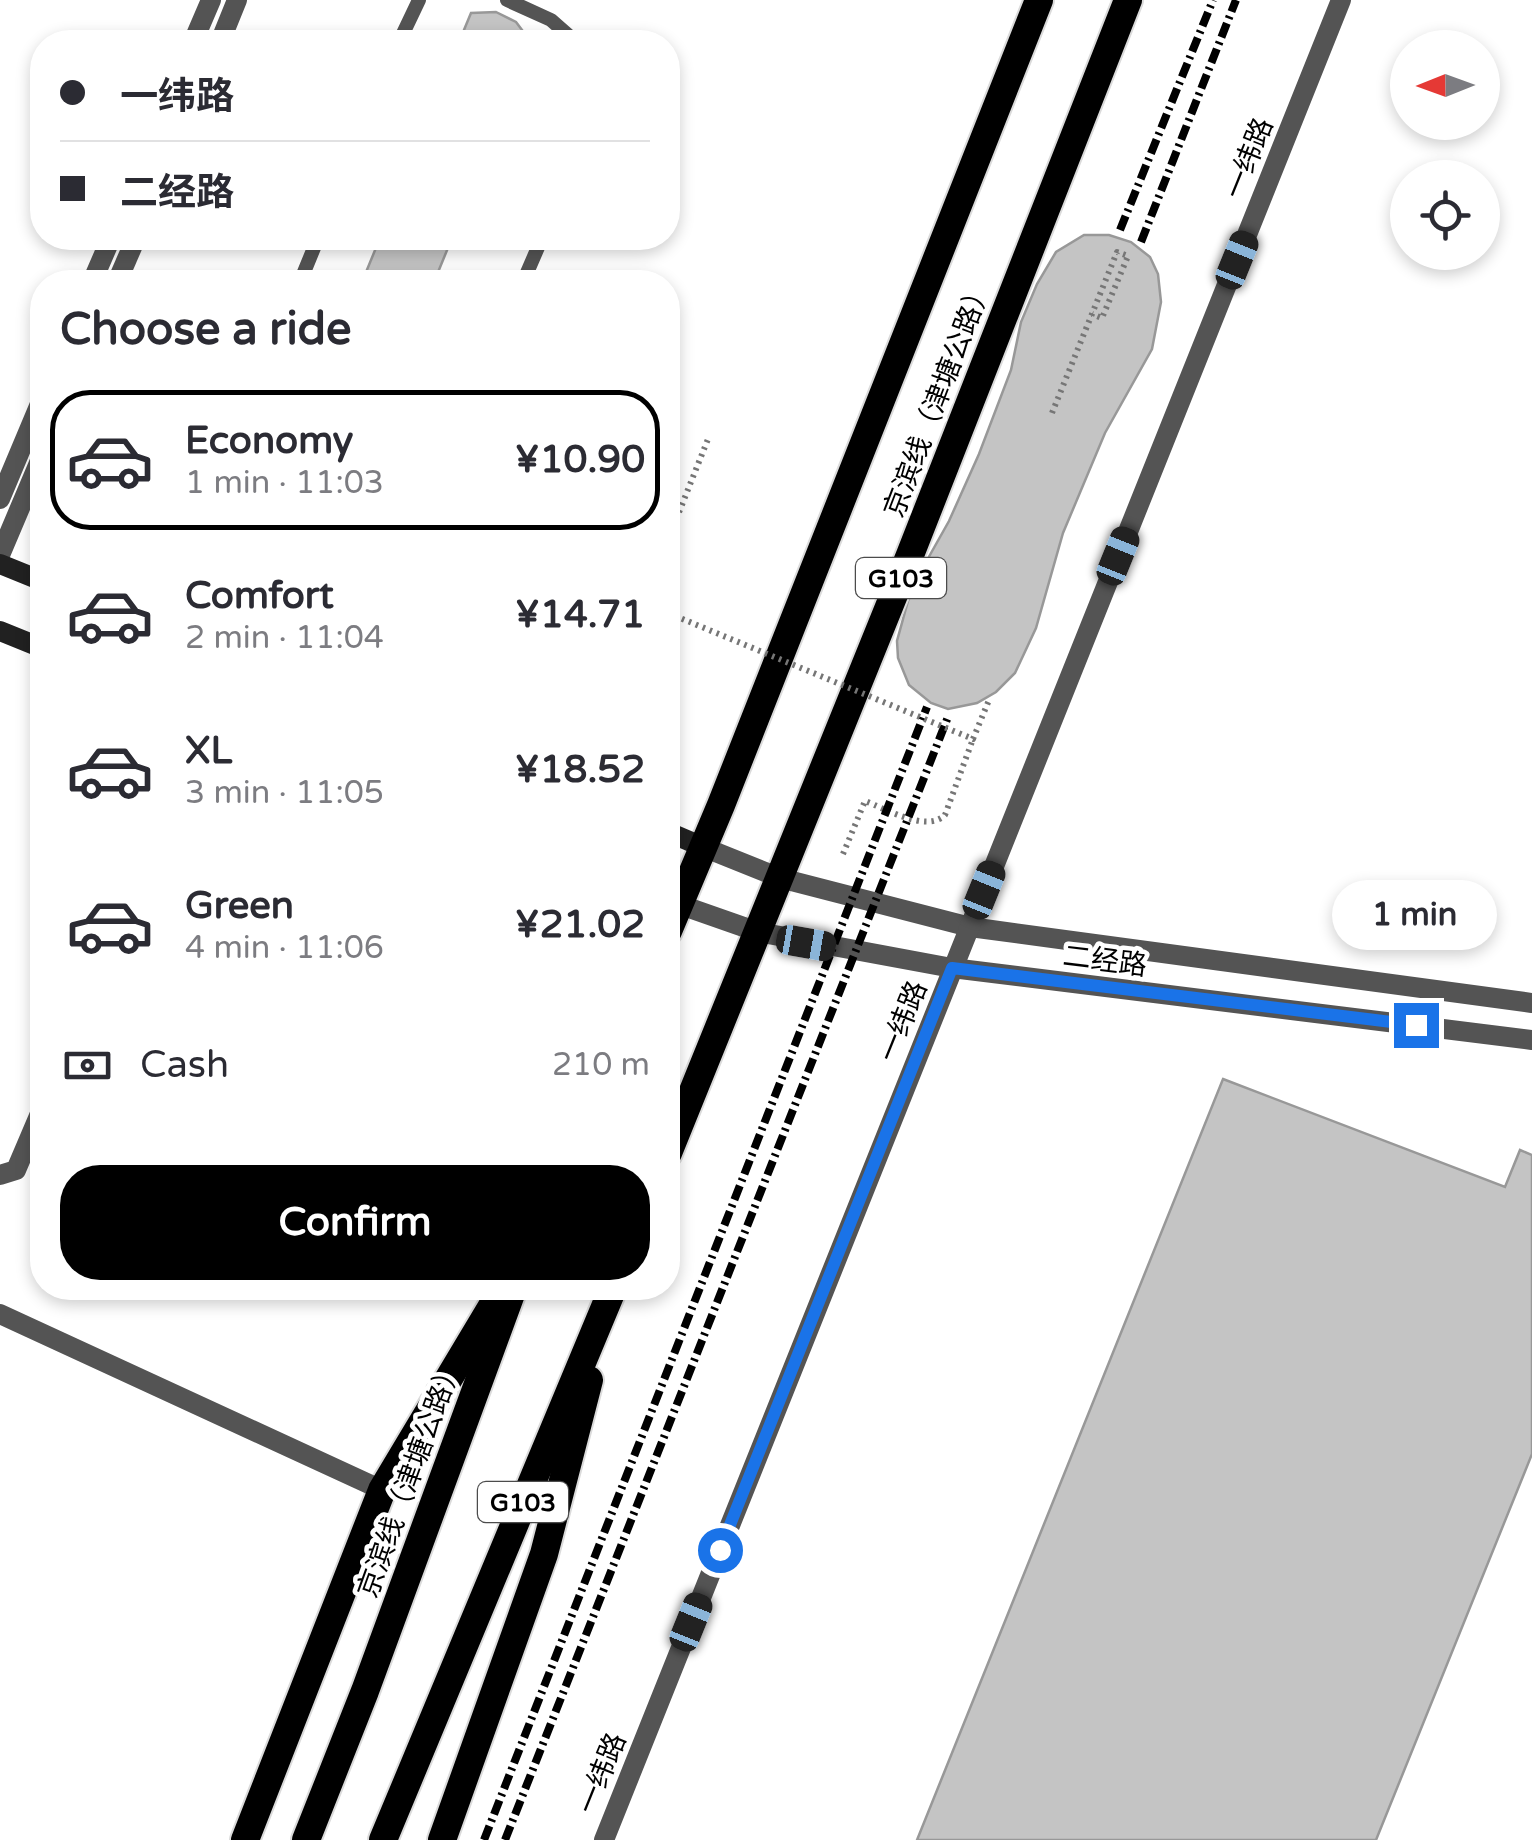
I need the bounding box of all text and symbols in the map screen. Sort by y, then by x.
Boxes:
north arrow [1390,30,1500,140]
map controls [1390,30,1500,270]
text: 一纬路 [120,74,234,120]
street label: 一纬路 [1217,113,1280,204]
button: locate [1390,160,1500,270]
text: 二经路 [120,170,234,216]
car [1212,227,1262,293]
street label: 京滨线（津塘公路） [877,275,999,522]
text: Choose a ride [60,303,351,357]
icon: car [65,415,155,505]
text: Economy [185,418,353,464]
text: ¥10.90 [515,437,645,483]
text: 1 min · 11:03 [185,464,384,502]
car [1093,523,1143,589]
road number: G103 [856,558,946,598]
icon: car [65,570,155,660]
text: Comfort [185,573,334,619]
text: ¥14.71 [515,592,645,638]
text: 2 min · 11:04 [185,619,384,657]
icon: car [65,725,155,815]
text: XL [185,728,232,774]
text: ¥18.52 [515,747,645,793]
text: 3 min · 11:05 [185,774,384,812]
car [959,857,1009,923]
icon: car [65,880,155,970]
callout: 1 min [1334,880,1498,950]
text: Green [185,883,294,929]
text: 1 min [1372,896,1457,934]
text: ¥21.02 [515,902,645,948]
car [774,923,838,963]
text: 4 min · 11:06 [185,929,384,967]
street label: 二经路 [1061,939,1149,983]
street label: 一纬路 [871,976,934,1067]
route end [1394,1003,1439,1048]
icon: cash [60,1038,115,1093]
text: Cash [140,1042,229,1088]
text: 210 m [552,1046,650,1084]
button: Confirm [60,1165,650,1280]
street label: 京滨线（津塘公路） [351,1354,469,1603]
road number: G103 [478,1482,568,1522]
route start [698,1528,743,1573]
car [666,1589,716,1655]
street label: 一纬路 [570,1728,633,1819]

